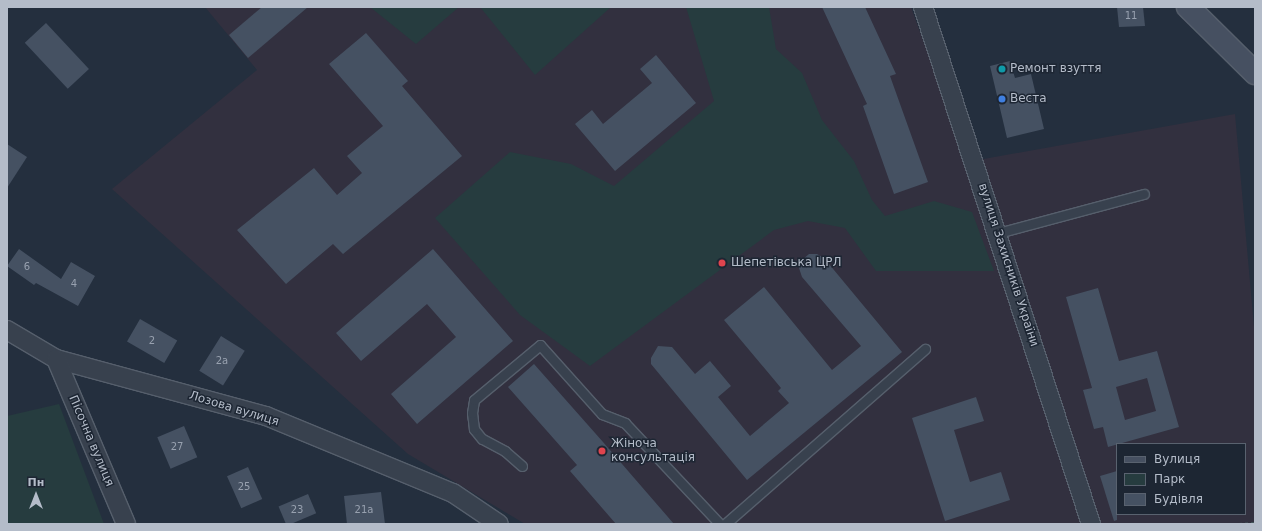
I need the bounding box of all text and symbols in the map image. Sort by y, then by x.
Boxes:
house number: 11 [1125,10,1137,22]
place label: Ремонт взуття [1010,62,1101,76]
marker: Ремонт взуття [997,64,1007,74]
place label: Веста [1010,92,1047,106]
marker: Веста [997,94,1007,104]
street label: вулиця Захисників України [975,181,1041,349]
place label: Шепетівська ЦРЛ [731,256,842,270]
marker: Шепетівська ЦРЛ [716,257,728,269]
house number: 6 [24,261,30,273]
house number: 4 [71,278,77,290]
house number: 2 [149,335,155,347]
house number: 2а [216,355,228,367]
street label: Лозова вулиця [187,388,281,430]
street label: Пісочна вулиця [65,393,117,489]
place label: Жіноча консультація [611,437,695,465]
house number: 27 [171,441,183,453]
legend [1116,443,1246,515]
marker: Жіноча консультація [596,445,608,457]
text: Вулиця [1154,452,1200,466]
text: Парк [1154,472,1185,486]
north arrow [16,475,56,515]
text: Пн [28,476,44,489]
house number: 25 [238,481,250,493]
text: Будівля [1154,492,1203,506]
house number: 23 [291,504,303,516]
house number: 21а [355,504,373,516]

